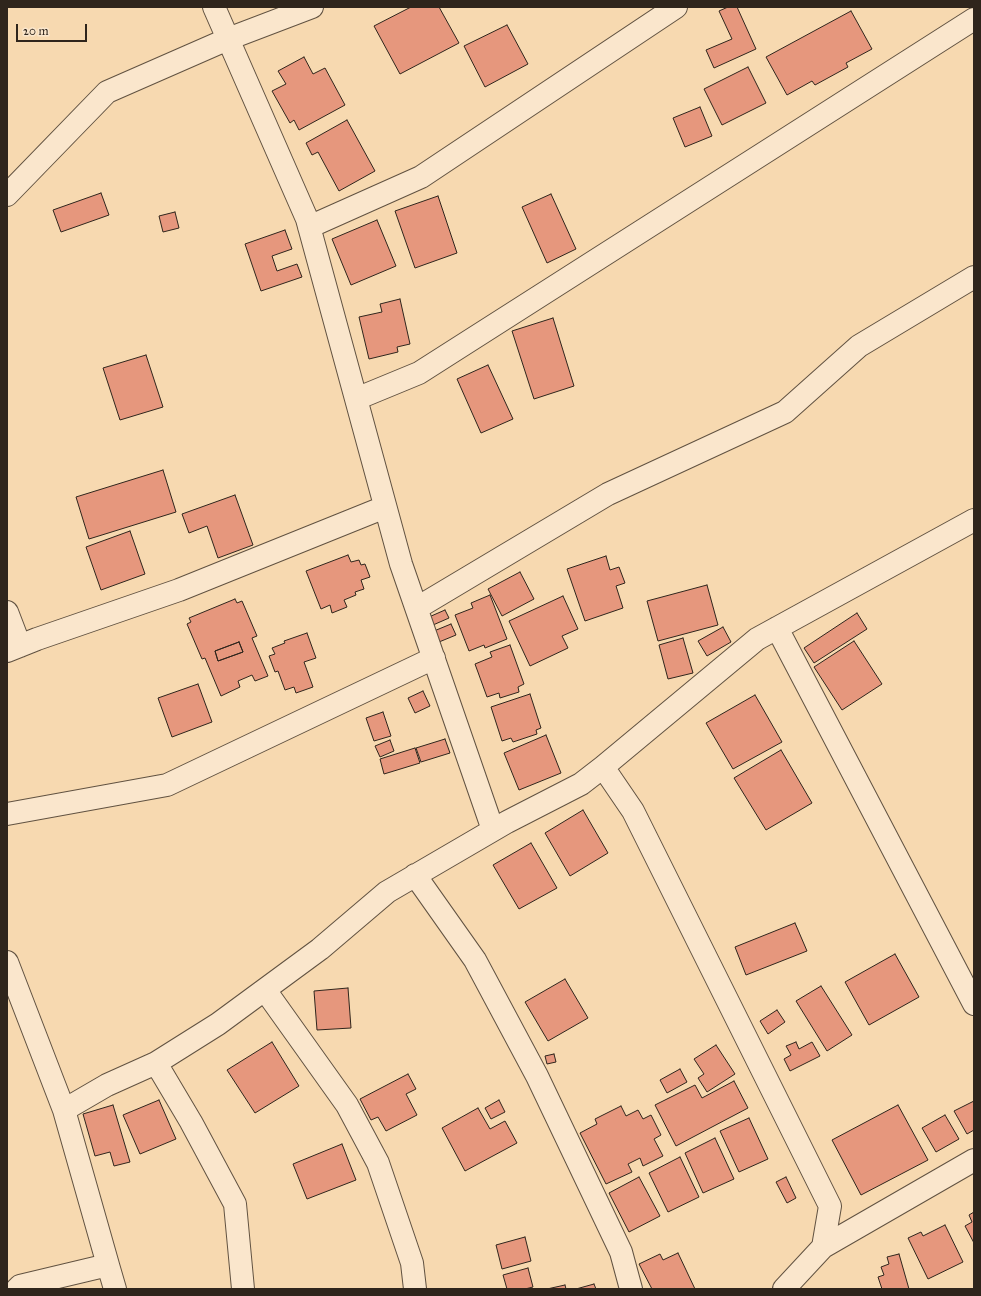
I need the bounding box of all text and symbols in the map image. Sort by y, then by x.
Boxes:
scale bar [18,16,89,42]
text: 20 m [23,24,49,38]

